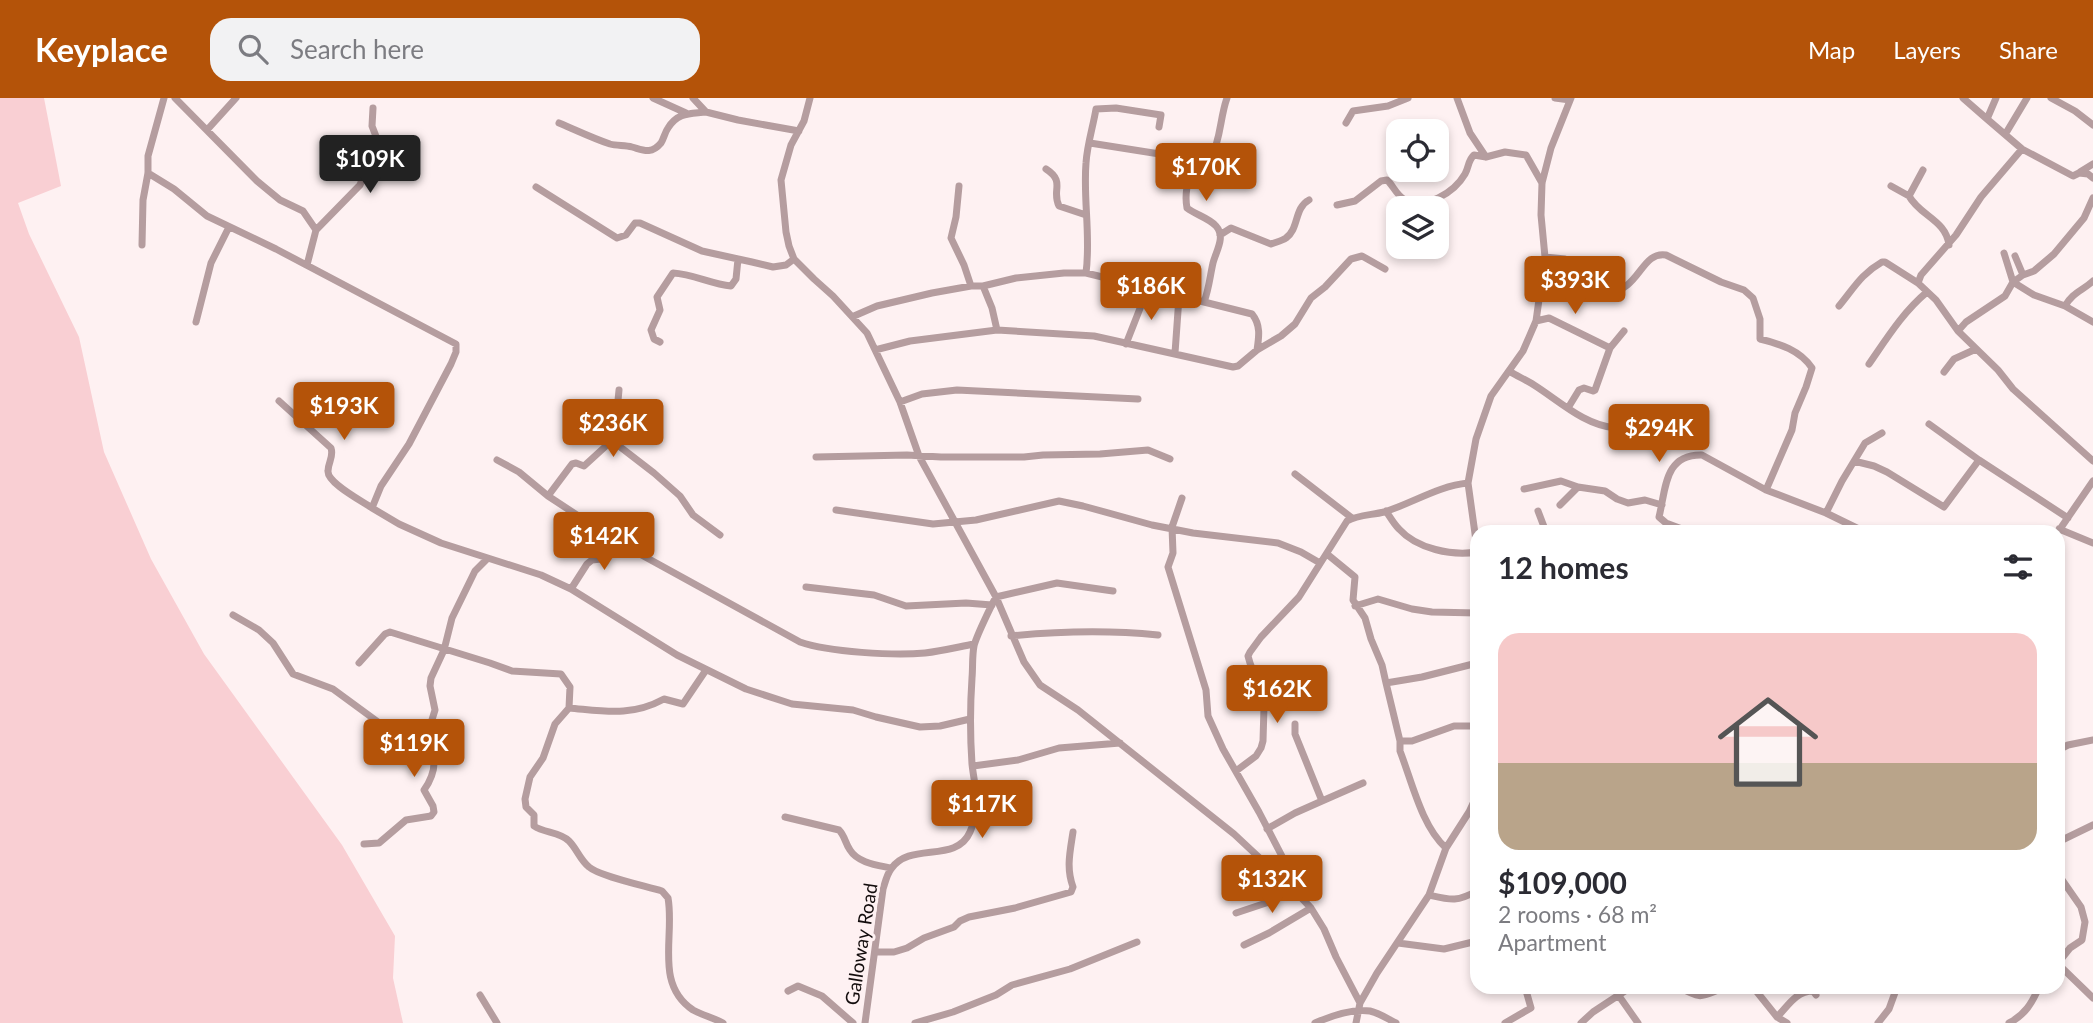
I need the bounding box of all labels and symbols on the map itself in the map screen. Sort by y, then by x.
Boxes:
pin: $109K [321,136,419,195]
pin: $170K [1157,144,1255,203]
pin: $393K [1526,256,1624,316]
pin: $186K [1102,262,1200,322]
pin: $193K [295,382,393,442]
pin: $236K [564,400,662,459]
pin: $294K [1610,404,1708,464]
pin: $142K [555,512,653,572]
pin: $162K [1228,666,1326,725]
pin: $119K [365,720,463,779]
pin: $117K [933,780,1031,840]
pin: $132K [1223,856,1321,915]
street label: Galloway Road [840,881,882,1007]

